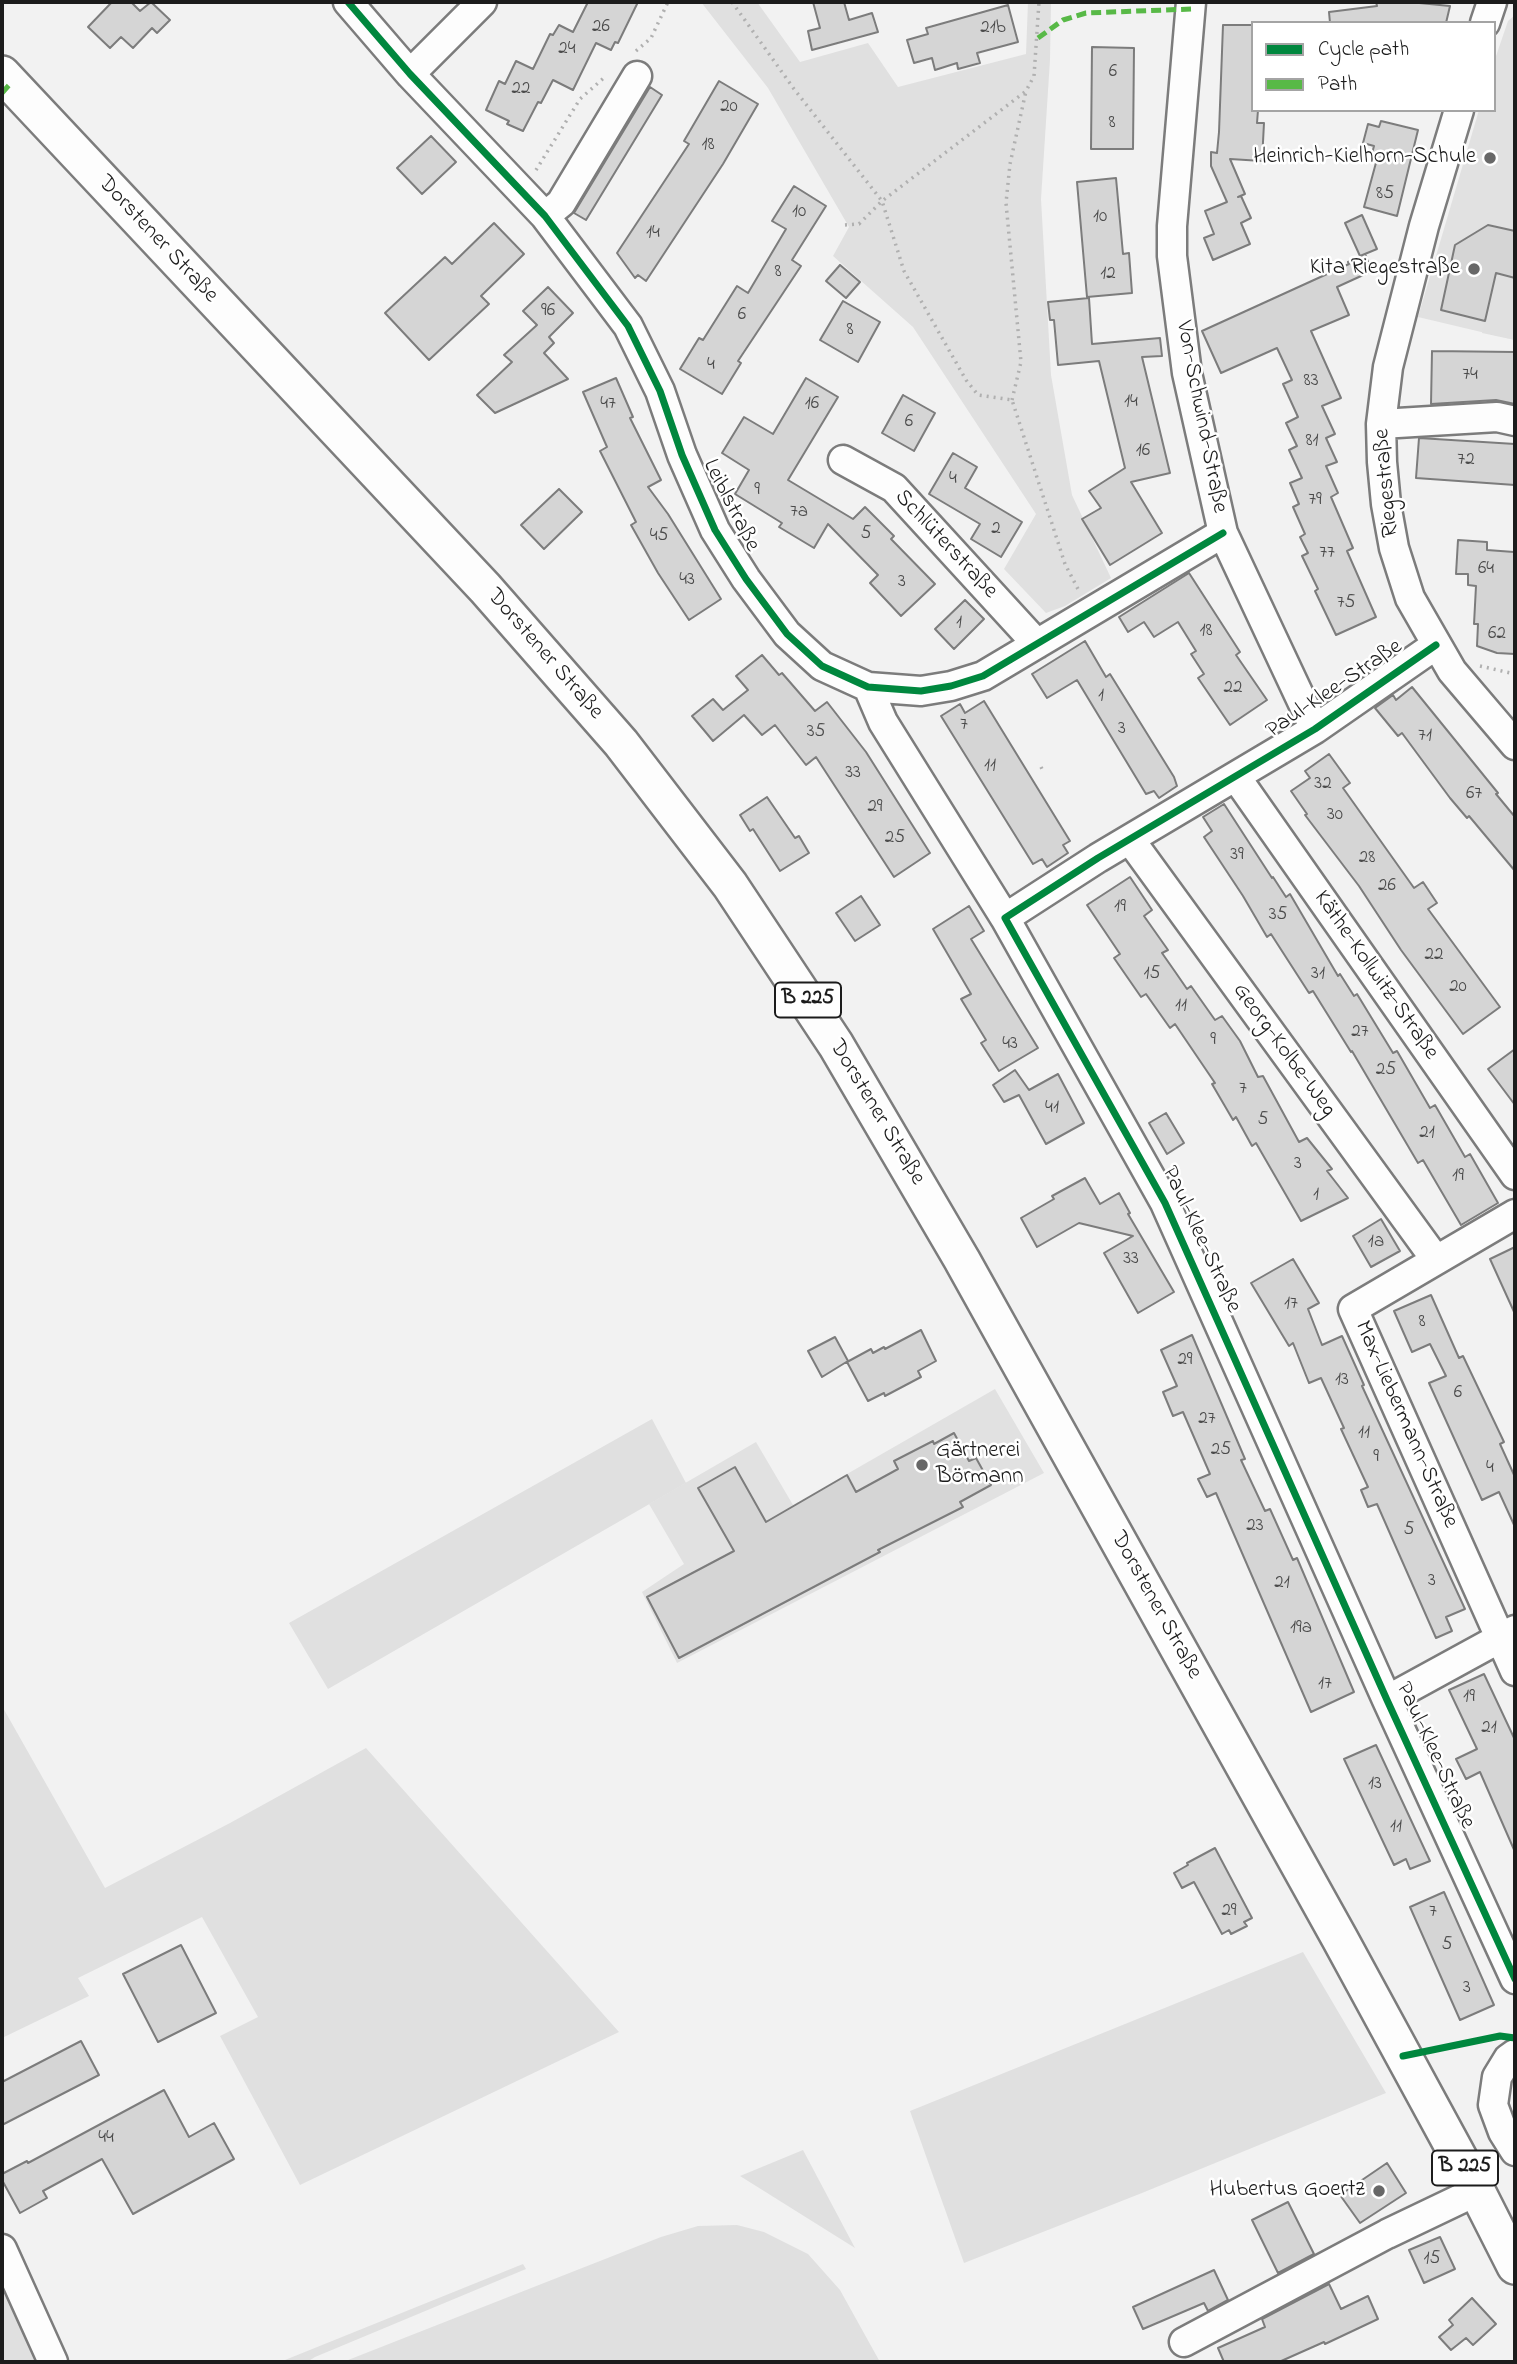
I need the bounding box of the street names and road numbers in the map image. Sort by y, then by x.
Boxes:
street label: Dorstener Straße [91,170,223,310]
street label: Von-Schwind-Straße [1168,319,1232,515]
street label: Riegestraße [1369,427,1407,539]
street label: Leiblstraße [695,455,765,557]
street label: Schlüterstraße [887,485,1003,605]
street label: Dorstener Straße [480,584,608,726]
street label: Paul-Klee-Straße [1262,634,1408,746]
street label: Käthe-Kollwitz-Straße [1306,886,1444,1066]
street label: Georg-Kolbe-Weg [1225,979,1341,1123]
road number: B 225 [775,982,841,1018]
street label: Dorstener Straße [822,1035,930,1191]
street label: Paul-Klee-Straße [1154,1162,1246,1318]
street label: Max-Liebermann-Straße [1347,1317,1463,1533]
street label: Dorstener Straße [1103,1527,1207,1685]
street label: Paul-Klee-Straße [1388,1678,1480,1834]
road number: B 225 [1432,2150,1498,2186]

